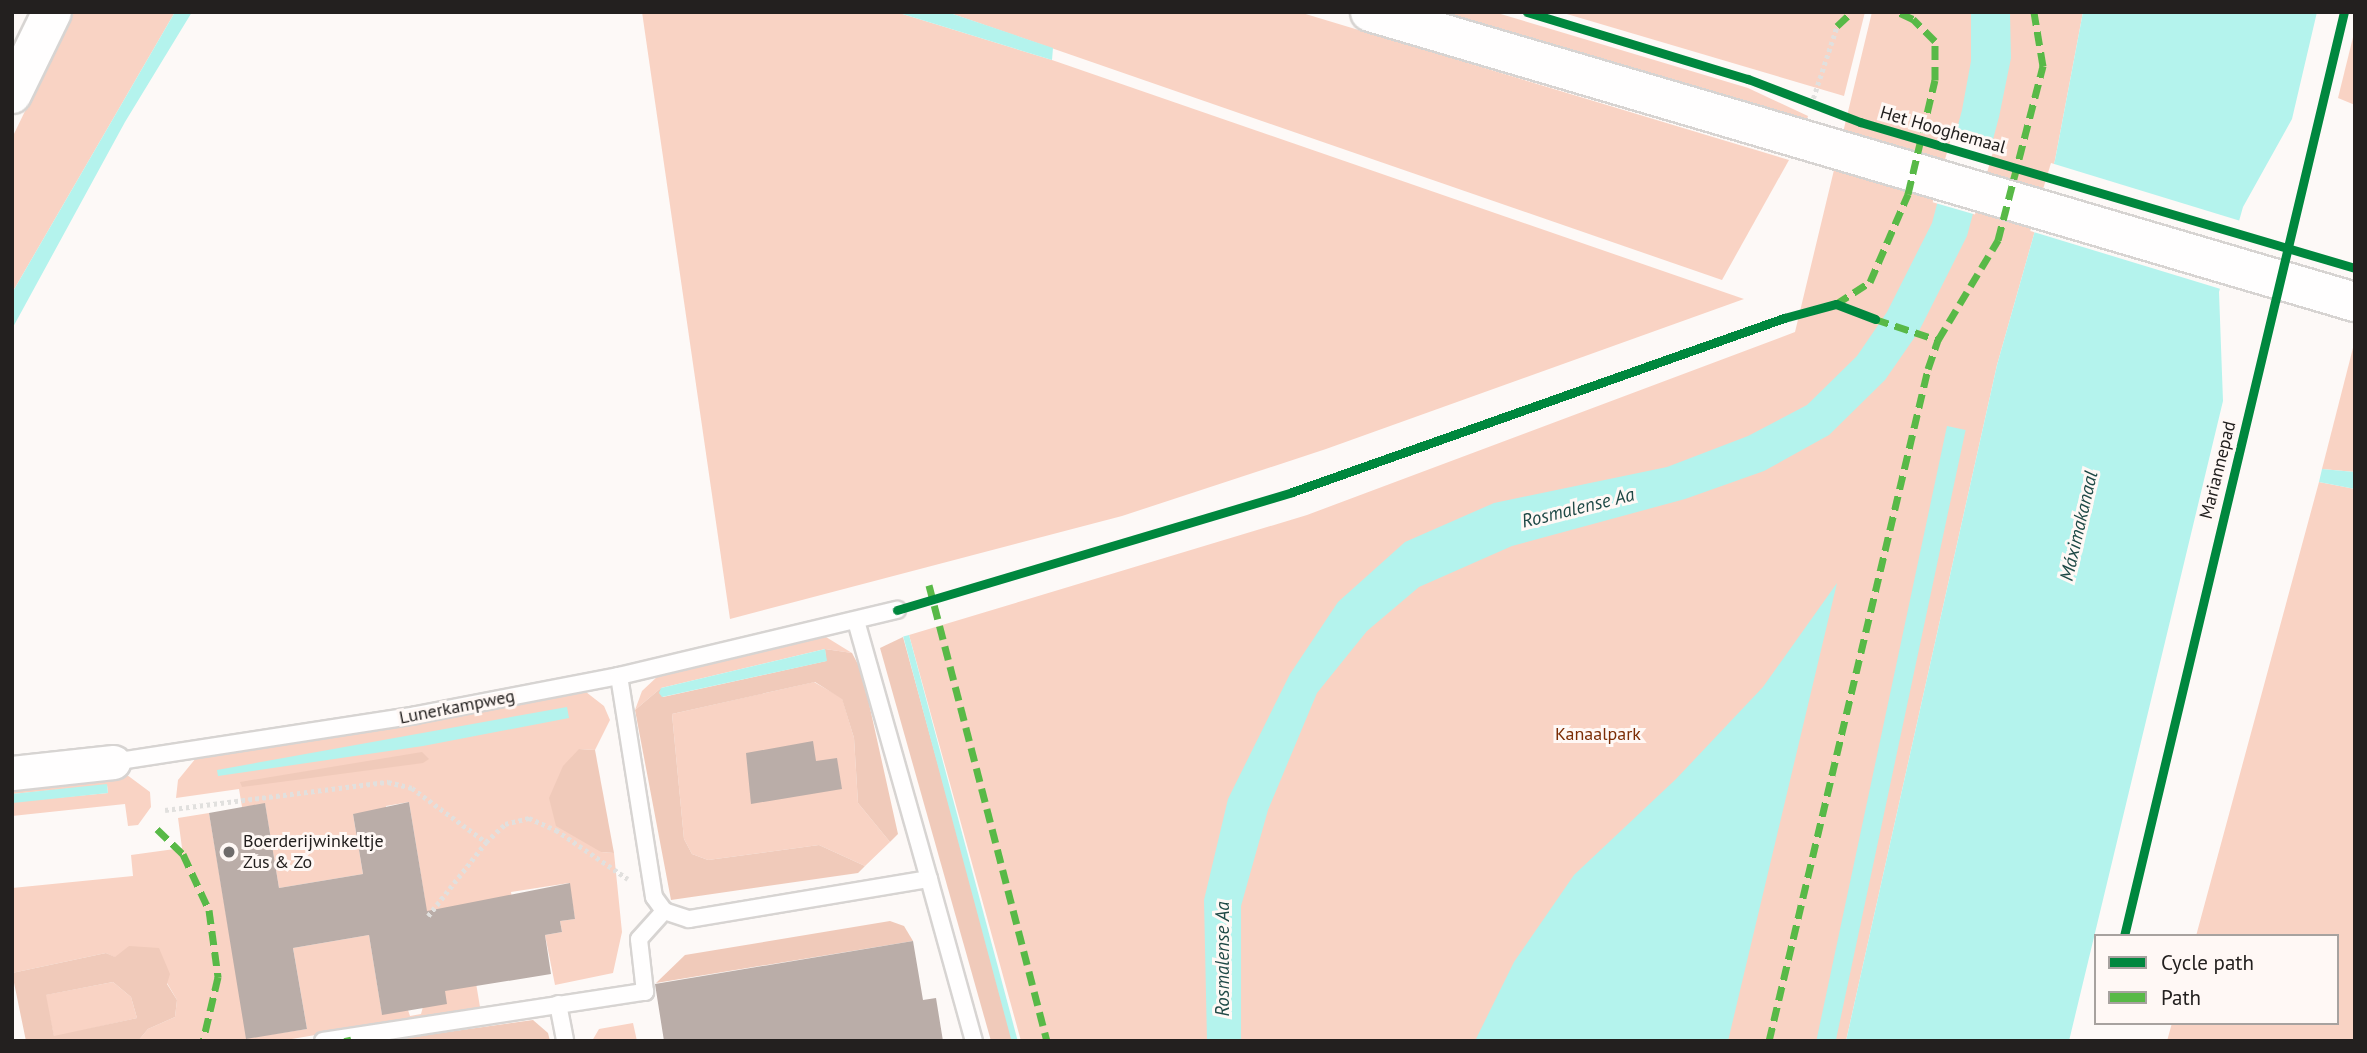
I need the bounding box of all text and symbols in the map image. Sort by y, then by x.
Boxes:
street label: Het Hooghemaal [1878,102,2008,158]
street label: Mariannepad [2195,419,2241,521]
water label: Máximakanaal [2055,469,2103,583]
water label: Rosmalense Aa [1519,483,1637,533]
street label: Lunerkampweg [397,685,517,729]
park label: Kanaalpark [1555,723,1641,745]
place label: Boerderijwinkeltje Zus & Zo [243,831,384,874]
marker: Boerderijwinkeltje Zus & Zo [221,844,237,860]
water label: Rosmalense Aa [1212,901,1234,1017]
legend [2094,934,2339,1025]
text: Cycle path [2161,949,2254,976]
text: Path [2161,984,2201,1011]

